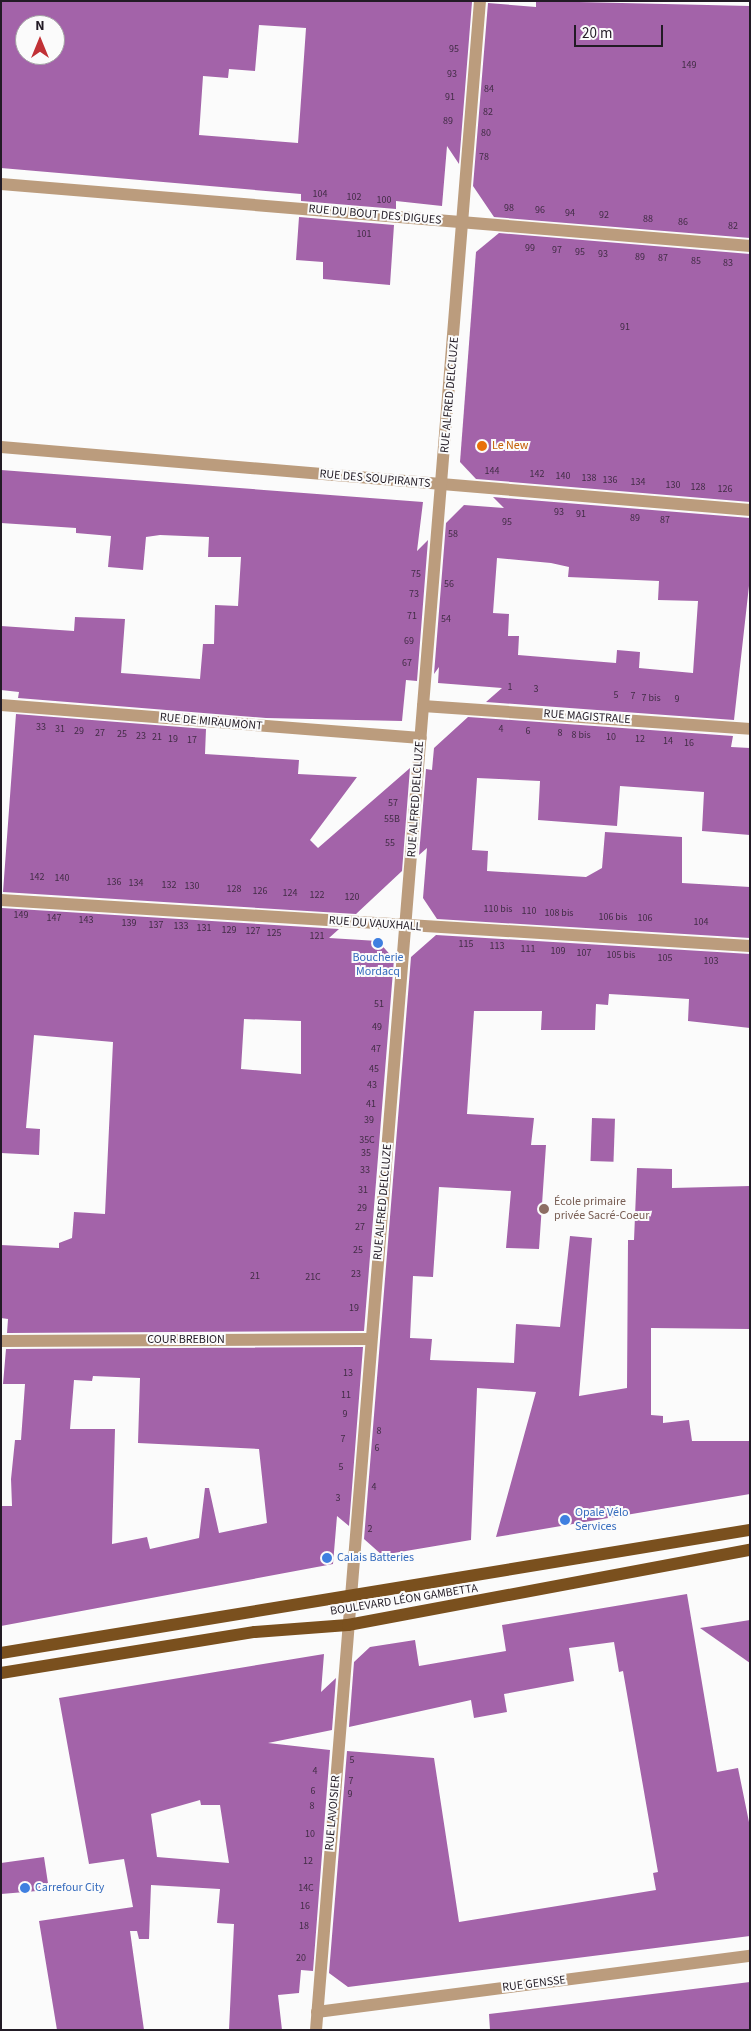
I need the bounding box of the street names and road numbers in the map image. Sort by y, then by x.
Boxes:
street label: RUE DU BOUT DES DIGUES [308,202,442,228]
street label: RUE ALFRED DELCLUZE [438,336,462,454]
street label: RUE DES SOUPIRANTS [319,467,431,491]
street label: RUE MAGISTRALE [543,707,631,727]
street label: RUE DE MIRAUMONT [159,710,263,734]
street label: RUE ALFRED DELCLUZE [405,740,427,858]
street label: RUE DU VAUXHALL [328,914,422,934]
street label: RUE ALFRED DELCLUZE [371,1143,395,1261]
street label: COUR BREBION [147,1333,225,1347]
street label: BOULEVARD LÉON GAMBETTA [329,1581,479,1619]
street label: RUE LAVOISIER [323,1775,343,1851]
street label: RUE GENSSE [501,1973,567,1995]

